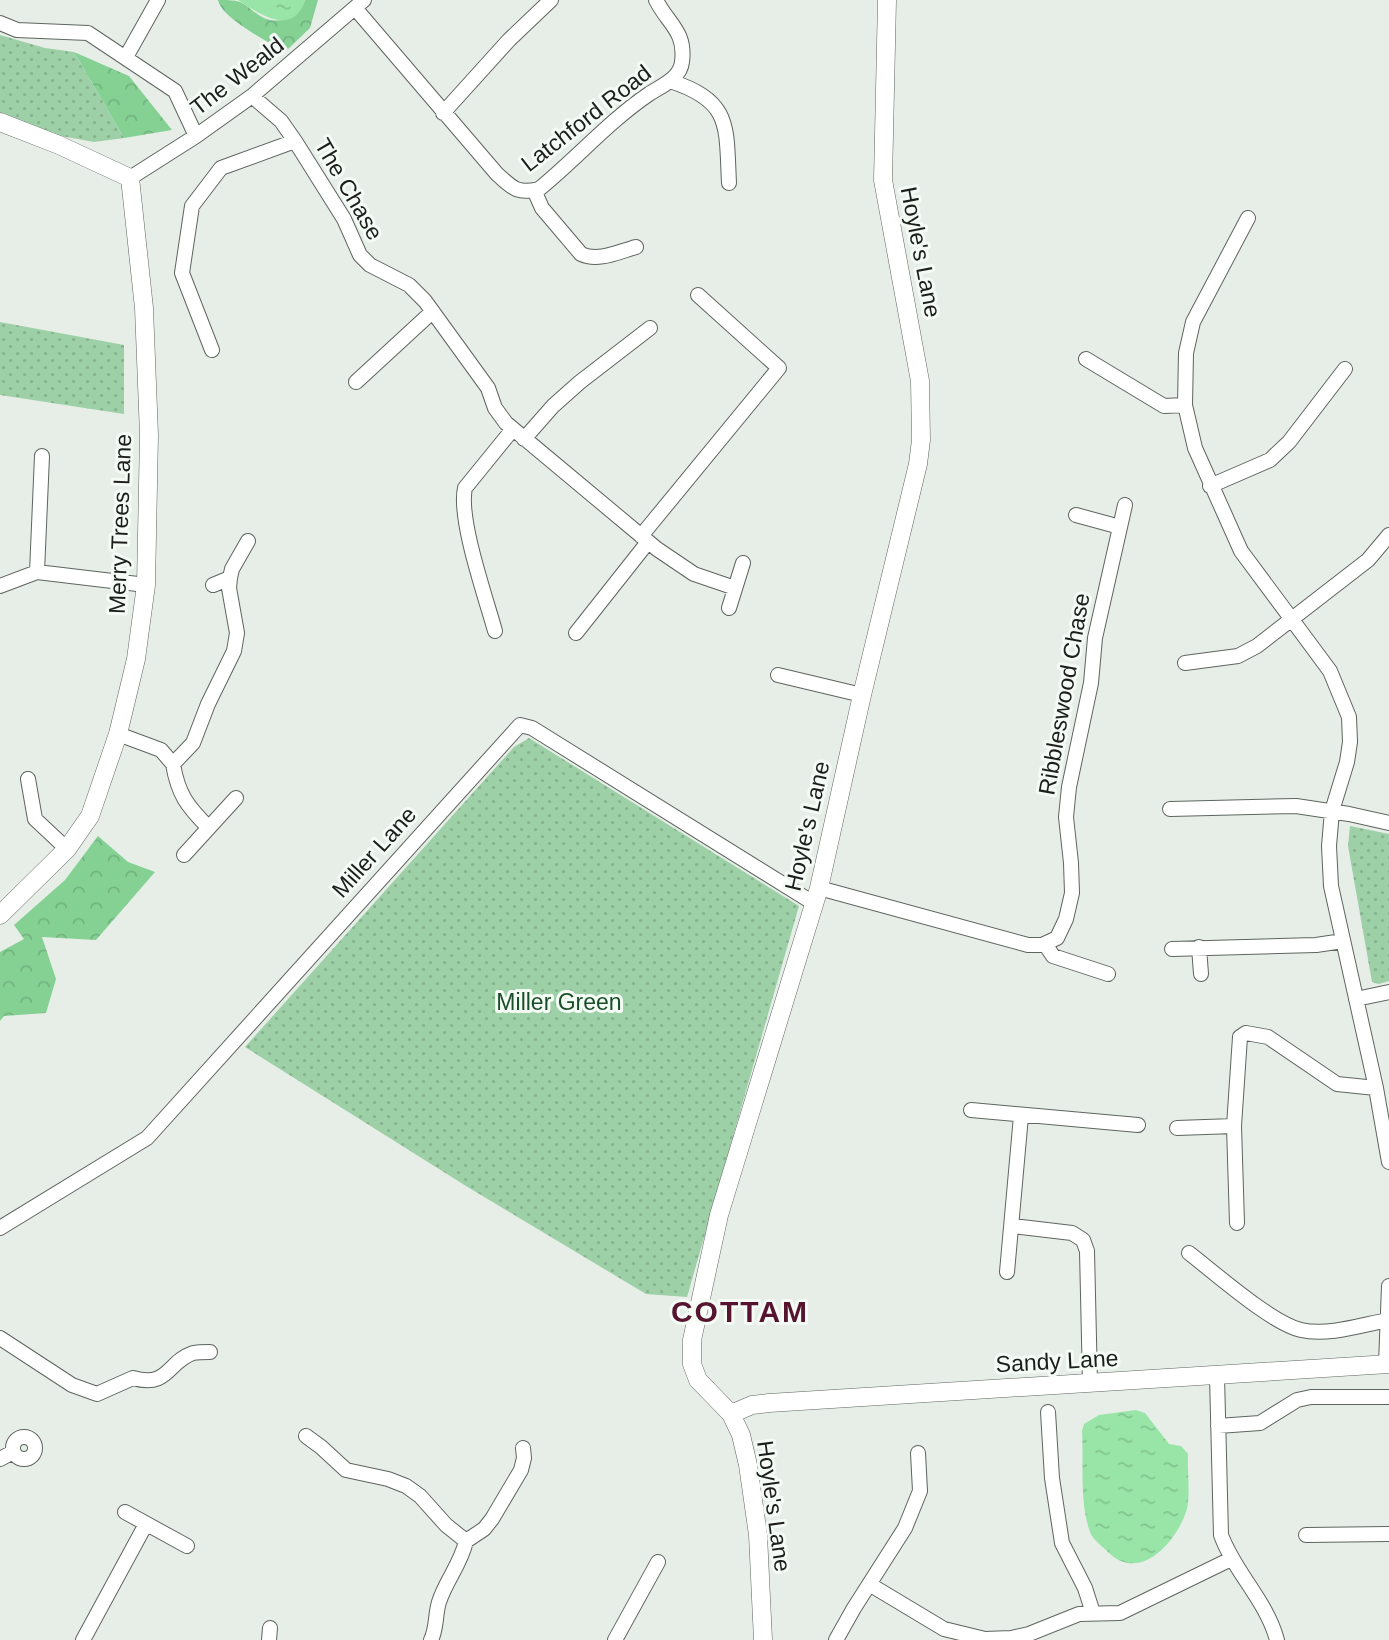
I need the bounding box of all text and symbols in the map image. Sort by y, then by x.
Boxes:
street label: The Weald [185,32,289,120]
street label: Latchford Road [516,59,656,177]
street label: The Chase [310,134,388,244]
street label: Hoyle's Lane [896,185,946,319]
street label: Merry Trees Lane [104,433,136,615]
street label: Ribbleswood Chase [1033,591,1095,797]
street label: Hoyle's Lane [779,759,835,893]
street label: Miller Lane [327,801,421,903]
park label: Miller Green [496,989,622,1015]
district label: COTTAM [671,1295,809,1328]
street label: Sandy Lane [995,1345,1119,1377]
street label: Hoyle's Lane [752,1439,796,1573]

